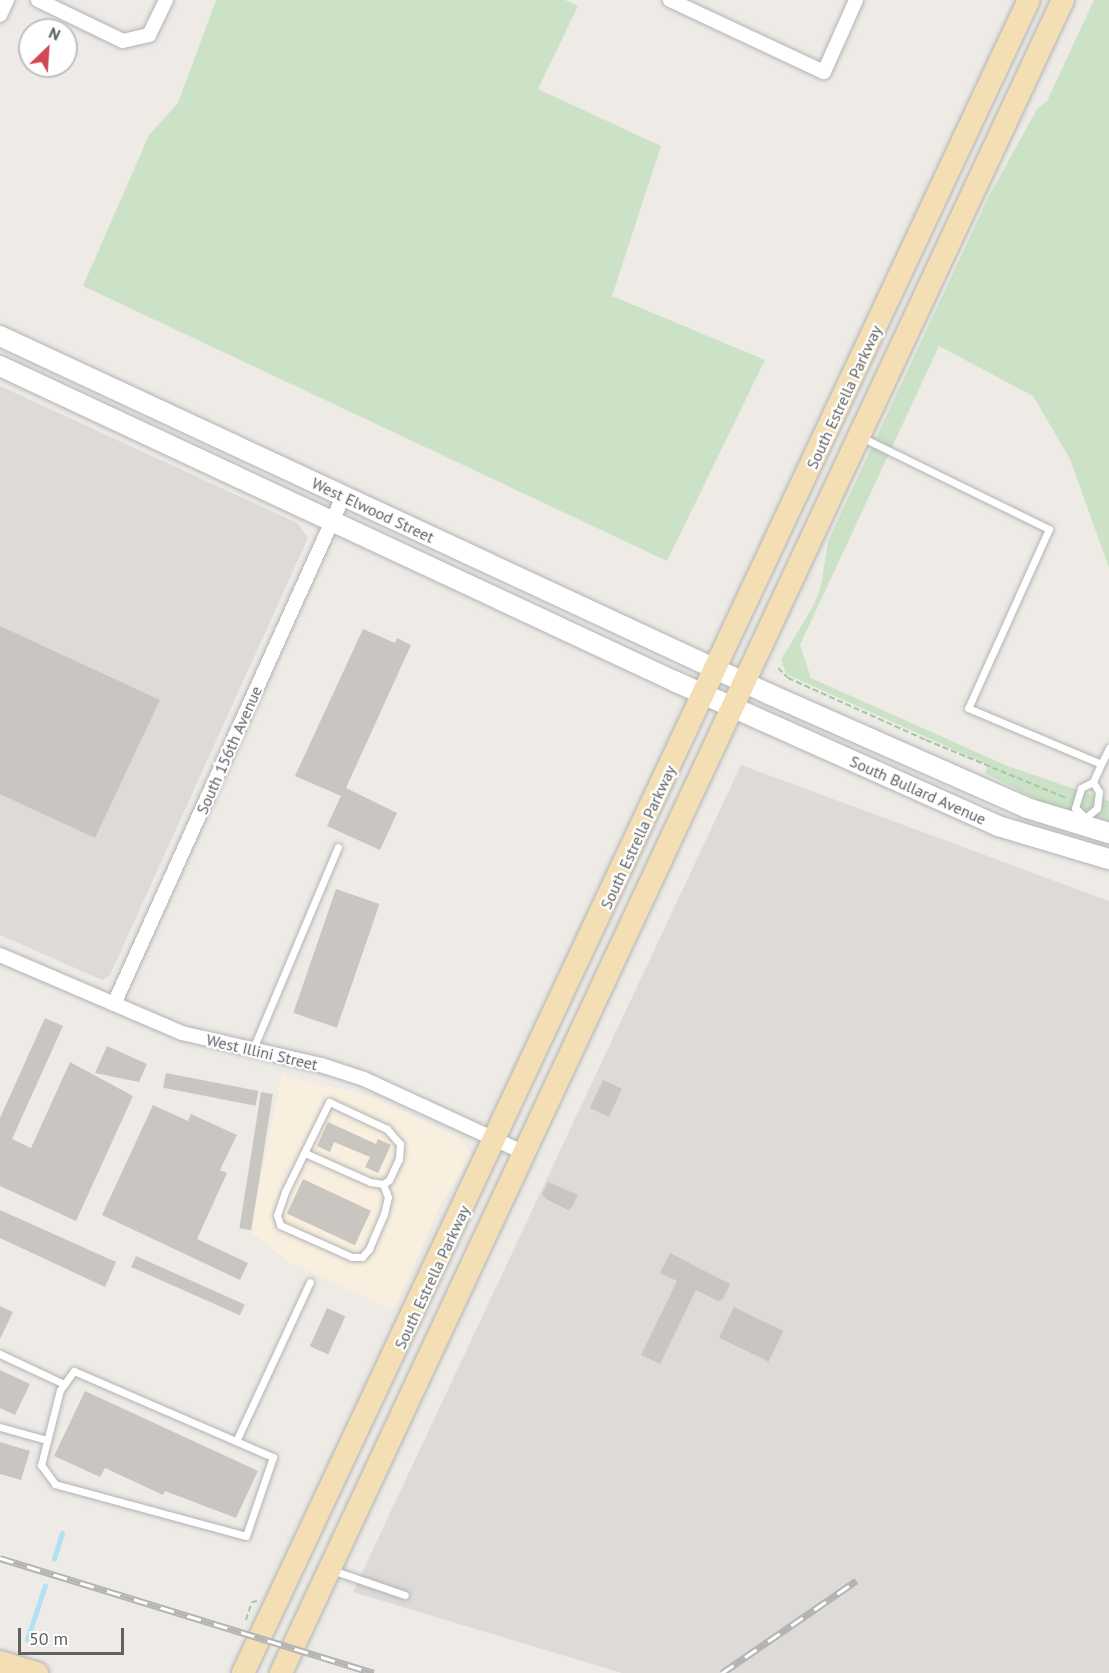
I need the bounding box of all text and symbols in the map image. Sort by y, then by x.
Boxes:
north arrow [18,18,78,78]
text: N [46,22,64,45]
street label: South Estrella Parkway [802,322,886,472]
street label: West Elwood Street [309,473,437,547]
street label: South 156th Avenue [192,683,266,817]
street label: South Bullard Avenue [847,751,989,829]
street label: South Estrella Parkway [596,762,680,912]
street label: West Illini Street [204,1030,320,1074]
street label: South Estrella Parkway [390,1202,474,1352]
scale bar [21,1616,128,1654]
text: 50 m [29,1627,68,1650]

